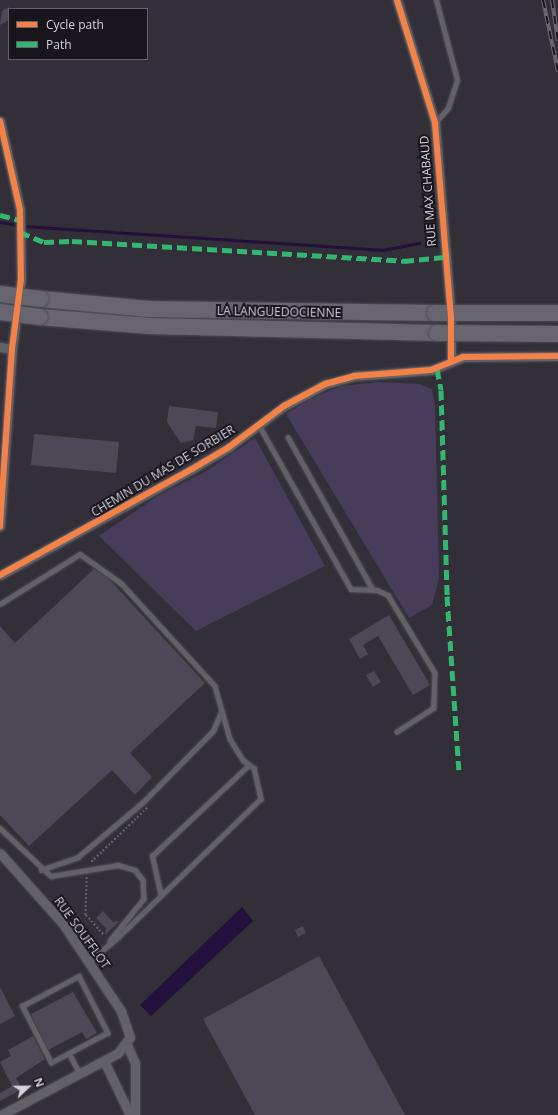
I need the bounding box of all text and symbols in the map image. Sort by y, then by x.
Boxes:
legend [8,8,148,60]
text: Cycle path [46,16,104,33]
text: Path [46,36,72,53]
street label: RUE MAX CHABAUD [417,135,439,247]
street label: LA LANGUEDOCIENNE [217,304,341,320]
street label: CHEMIN DU MAS DE SORBIER [89,422,237,520]
street label: RUE SOUFFLOT [51,894,113,972]
north arrow [8,1067,48,1107]
text: N [31,1075,48,1089]

